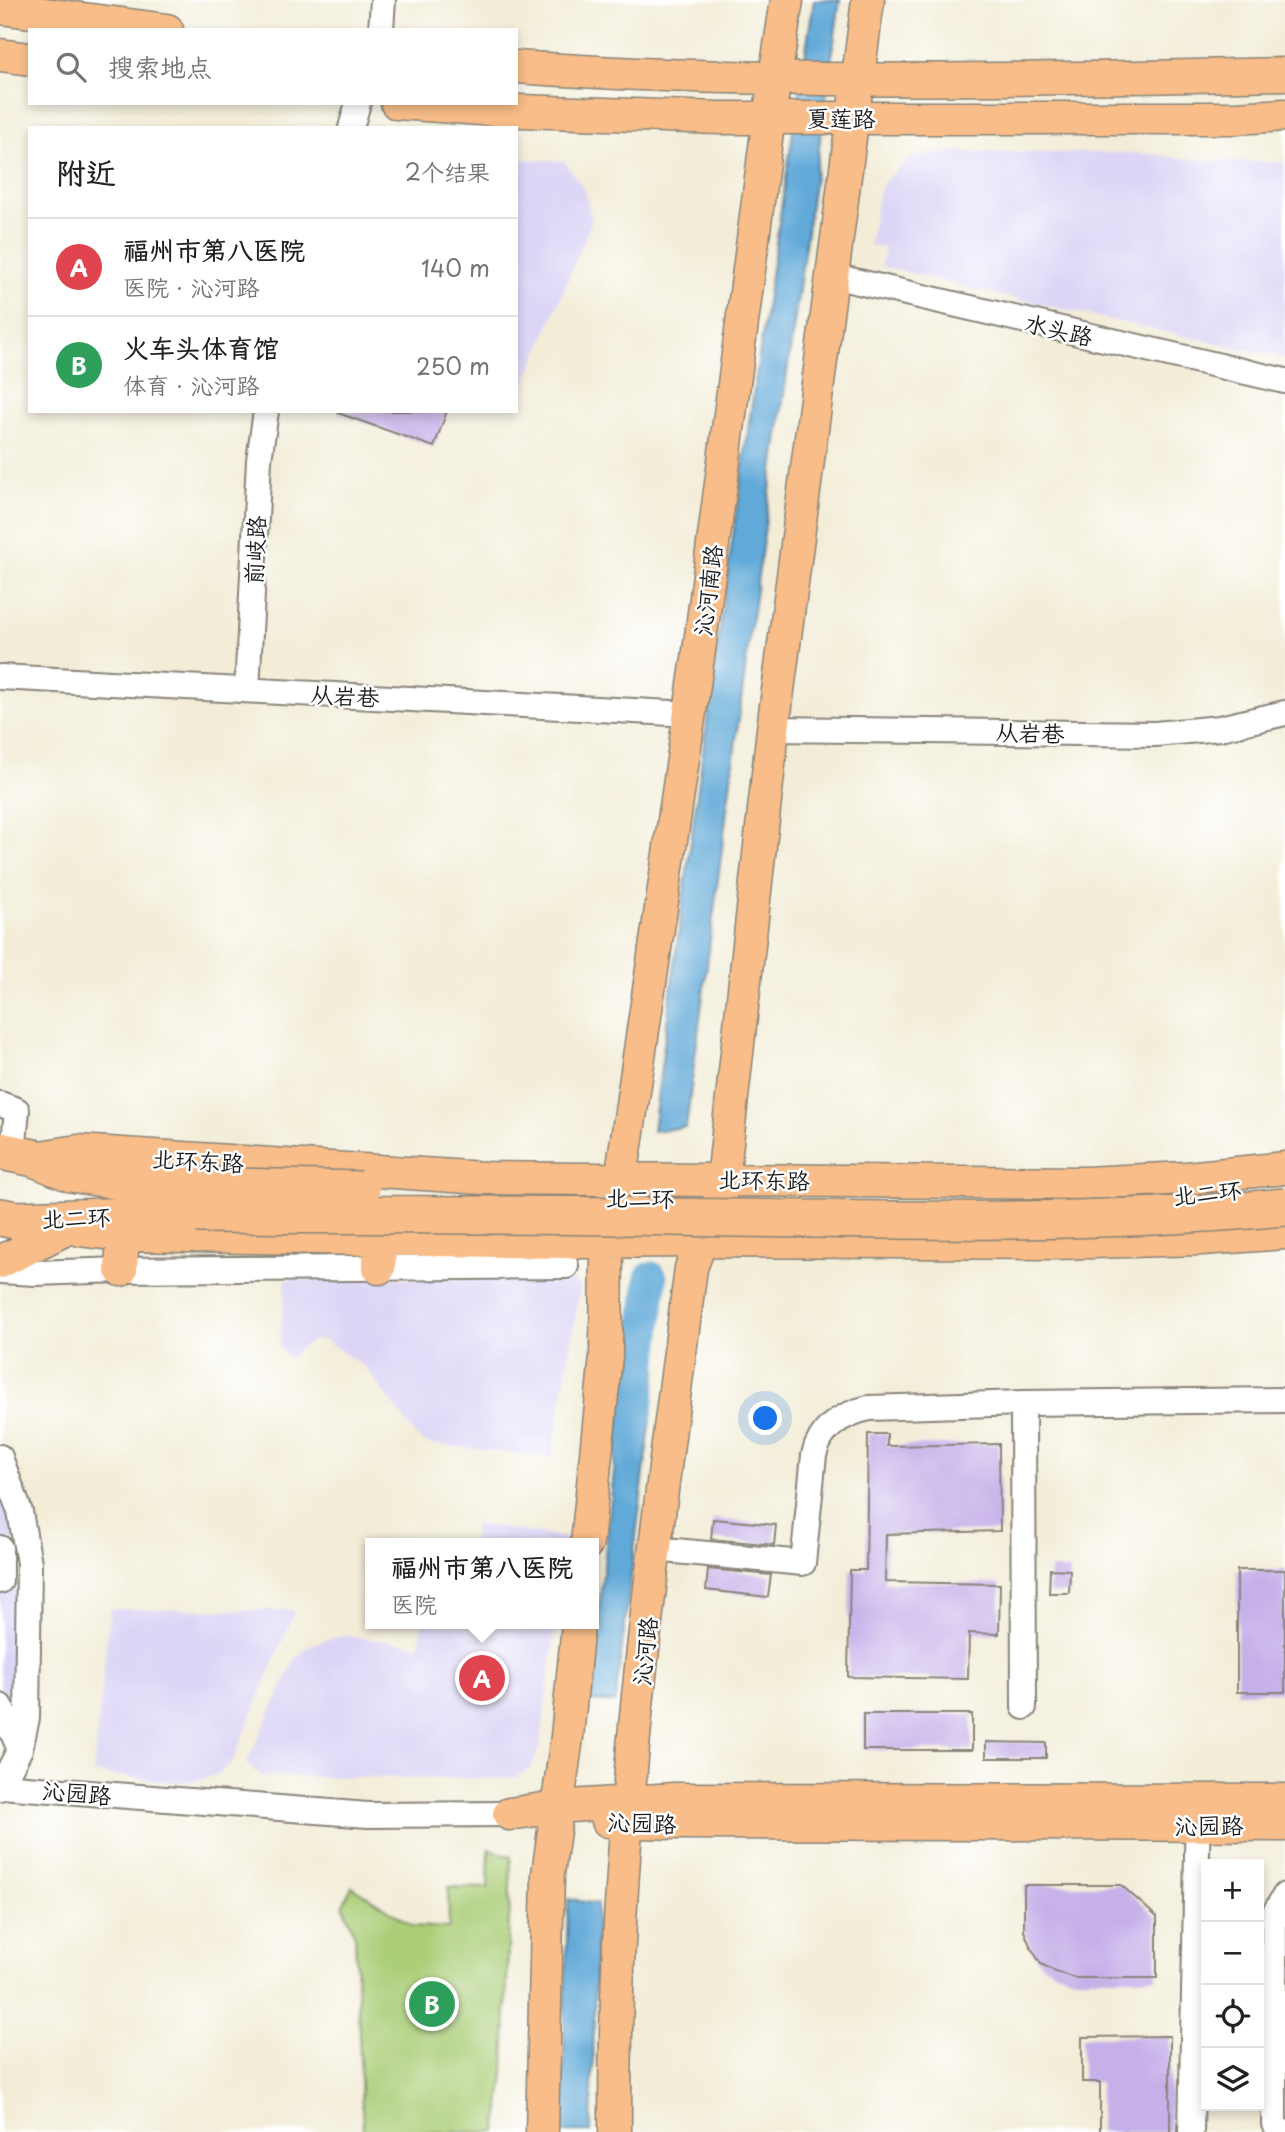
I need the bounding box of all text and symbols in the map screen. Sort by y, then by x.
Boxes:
search box [28,28,518,105]
text: 搜索地点 [108,47,212,86]
icon: search [52,48,90,86]
street label: 夏莲路 [807,100,876,135]
text: 附近 [56,149,116,194]
text: 2个结果 [405,154,490,189]
text: 福州市第八医院 [123,230,305,269]
text: A [70,250,88,285]
text: 140 m [421,250,490,285]
text: 医院 · 沁河路 [123,269,260,304]
street label: 水头路 [1021,304,1097,354]
text: 火车头体育馆 [123,328,279,367]
text: B [71,348,87,383]
text: 250 m [416,348,490,383]
text: 体育 · 沁河路 [123,367,260,402]
street label: 前岐路 [235,515,273,585]
street label: 沁河南路 [684,542,730,638]
street label: 从岩巷 [310,676,381,714]
street label: 从岩巷 [995,714,1066,750]
street label: 北环东路 [151,1140,245,1180]
street label: 北环东路 [718,1161,810,1197]
street label: 北二环 [1171,1171,1243,1213]
street label: 北二环 [605,1179,675,1215]
street label: 北二环 [41,1198,111,1236]
your location [748,1401,782,1435]
popup [365,1538,599,1629]
text: 福州市第八医院 [391,1547,573,1586]
text: 医院 [391,1586,437,1621]
street label: 沁河路 [623,1615,665,1687]
pin: A [459,1652,505,1704]
street label: 沁园路 [41,1772,113,1812]
street label: 沁园路 [607,1803,677,1841]
street label: 沁园路 [1175,1807,1244,1842]
map controls [1201,1859,1264,2111]
button: + [1201,1859,1264,1922]
button: − [1201,1922,1264,1985]
pin: B [409,1978,455,2030]
button: locate [1201,1985,1264,2048]
button: layers [1201,2048,1264,2111]

